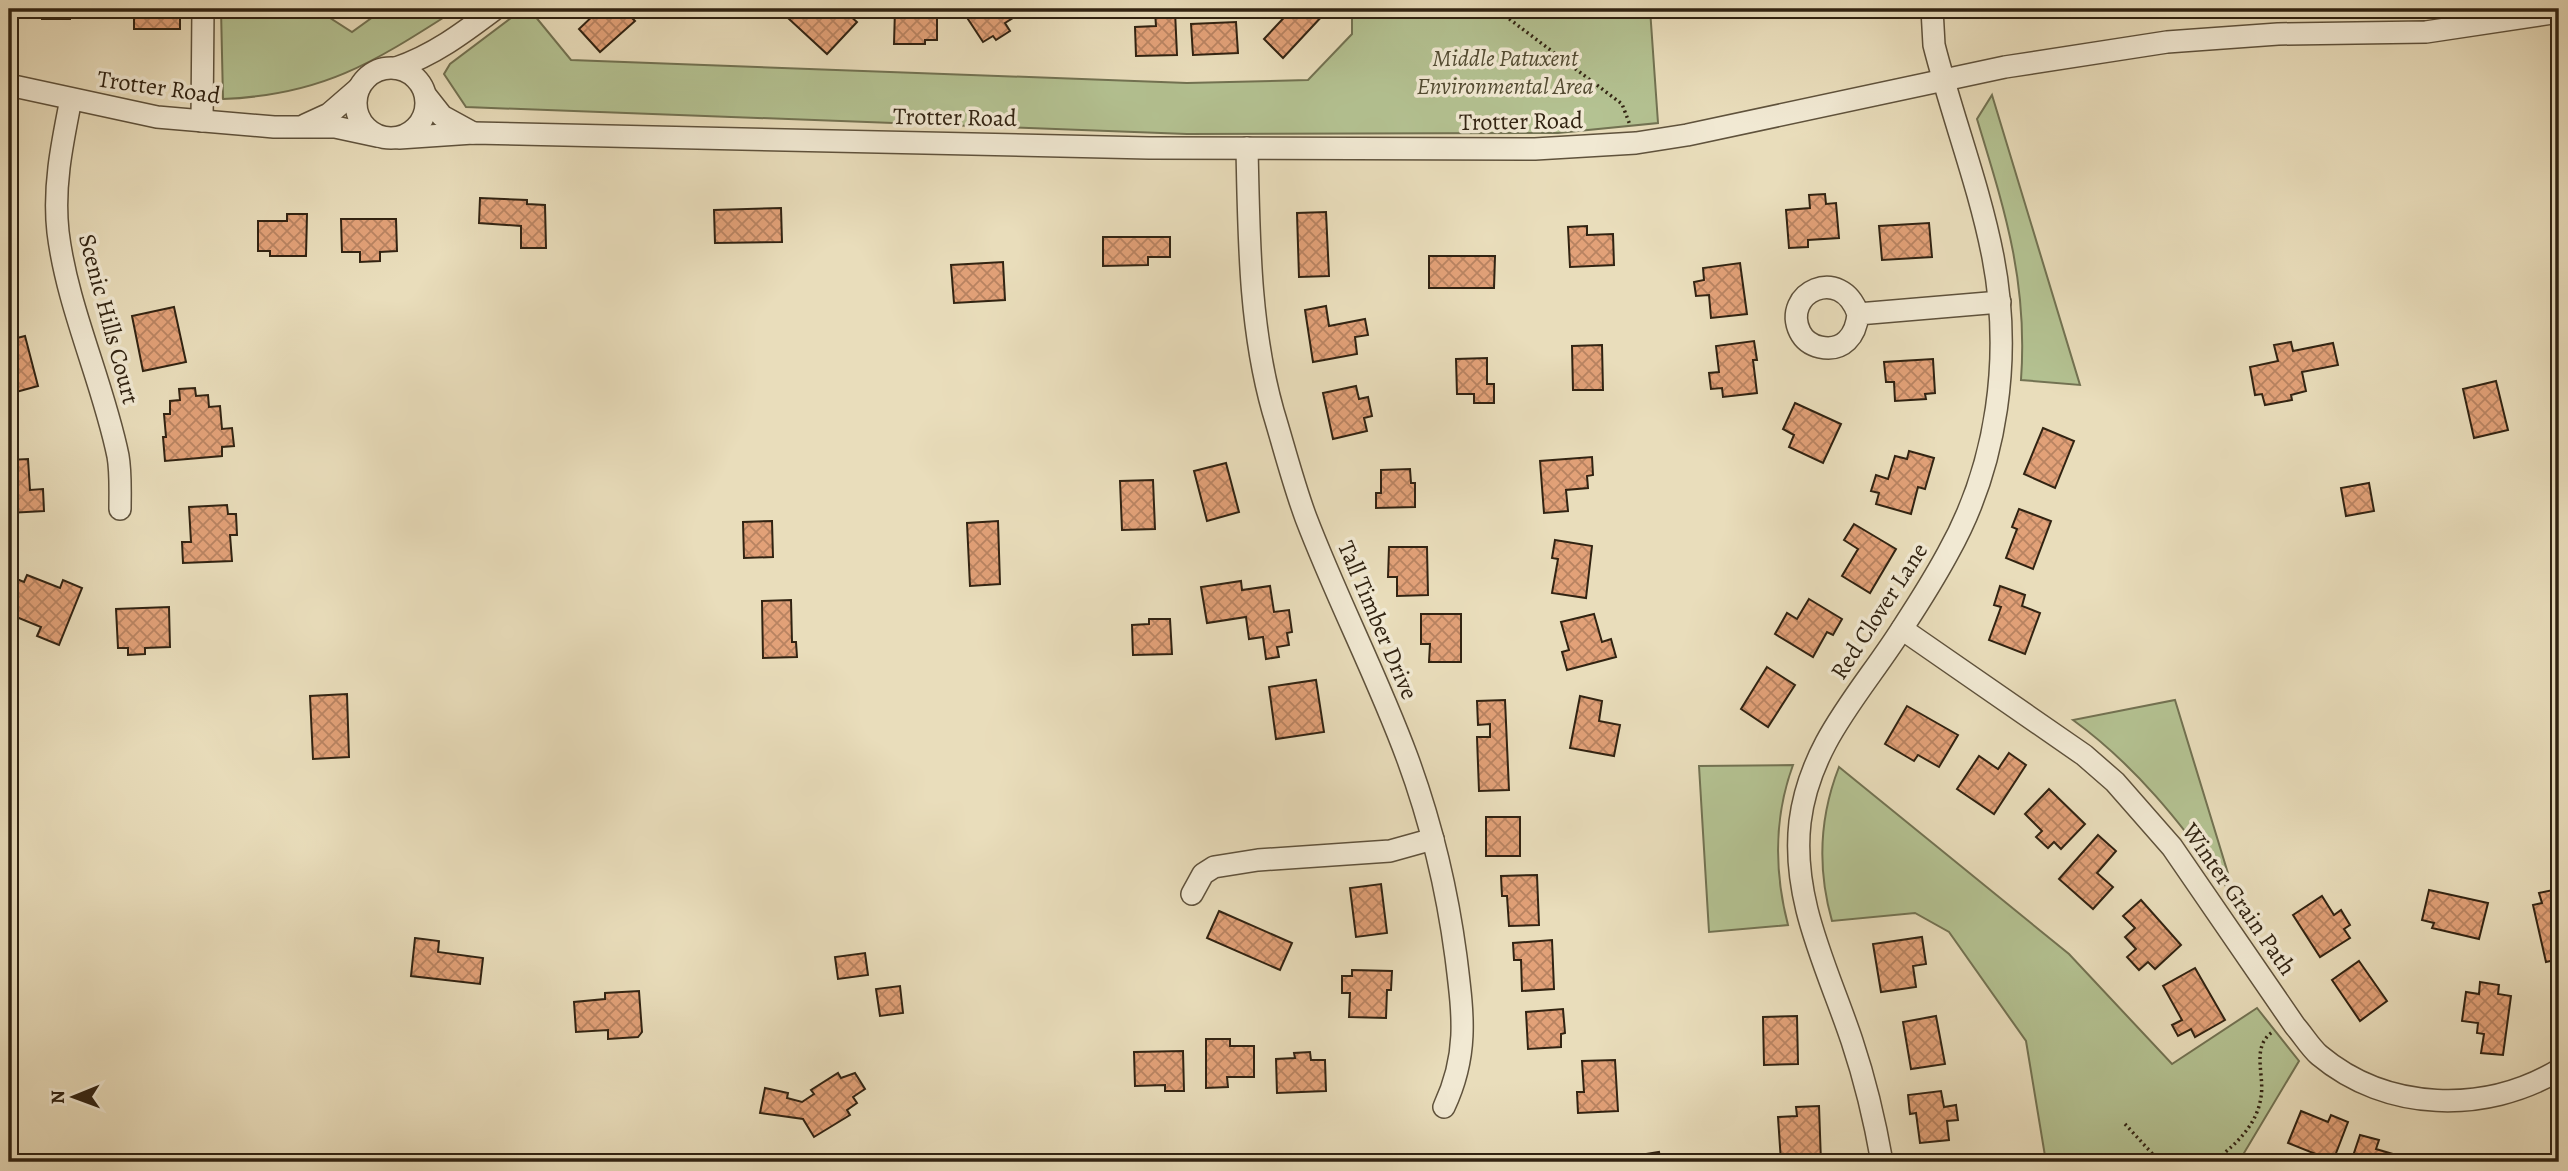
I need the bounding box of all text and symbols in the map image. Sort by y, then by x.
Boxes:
park label: Middle Patuxent Environmental Area [1417,42,1594,102]
street label: Trotter Road [95,63,223,111]
street label: Trotter Road [893,100,1017,134]
street label: Trotter Road [1459,104,1583,138]
street label: Scenic Hills Court [71,230,147,408]
street label: Tall Timber Drive [1330,536,1426,704]
street label: Red Clover Lane [1823,536,1935,686]
street label: Winter Grain Path [2174,816,2304,982]
north arrow [38,1062,108,1132]
text: N [45,1090,71,1104]

